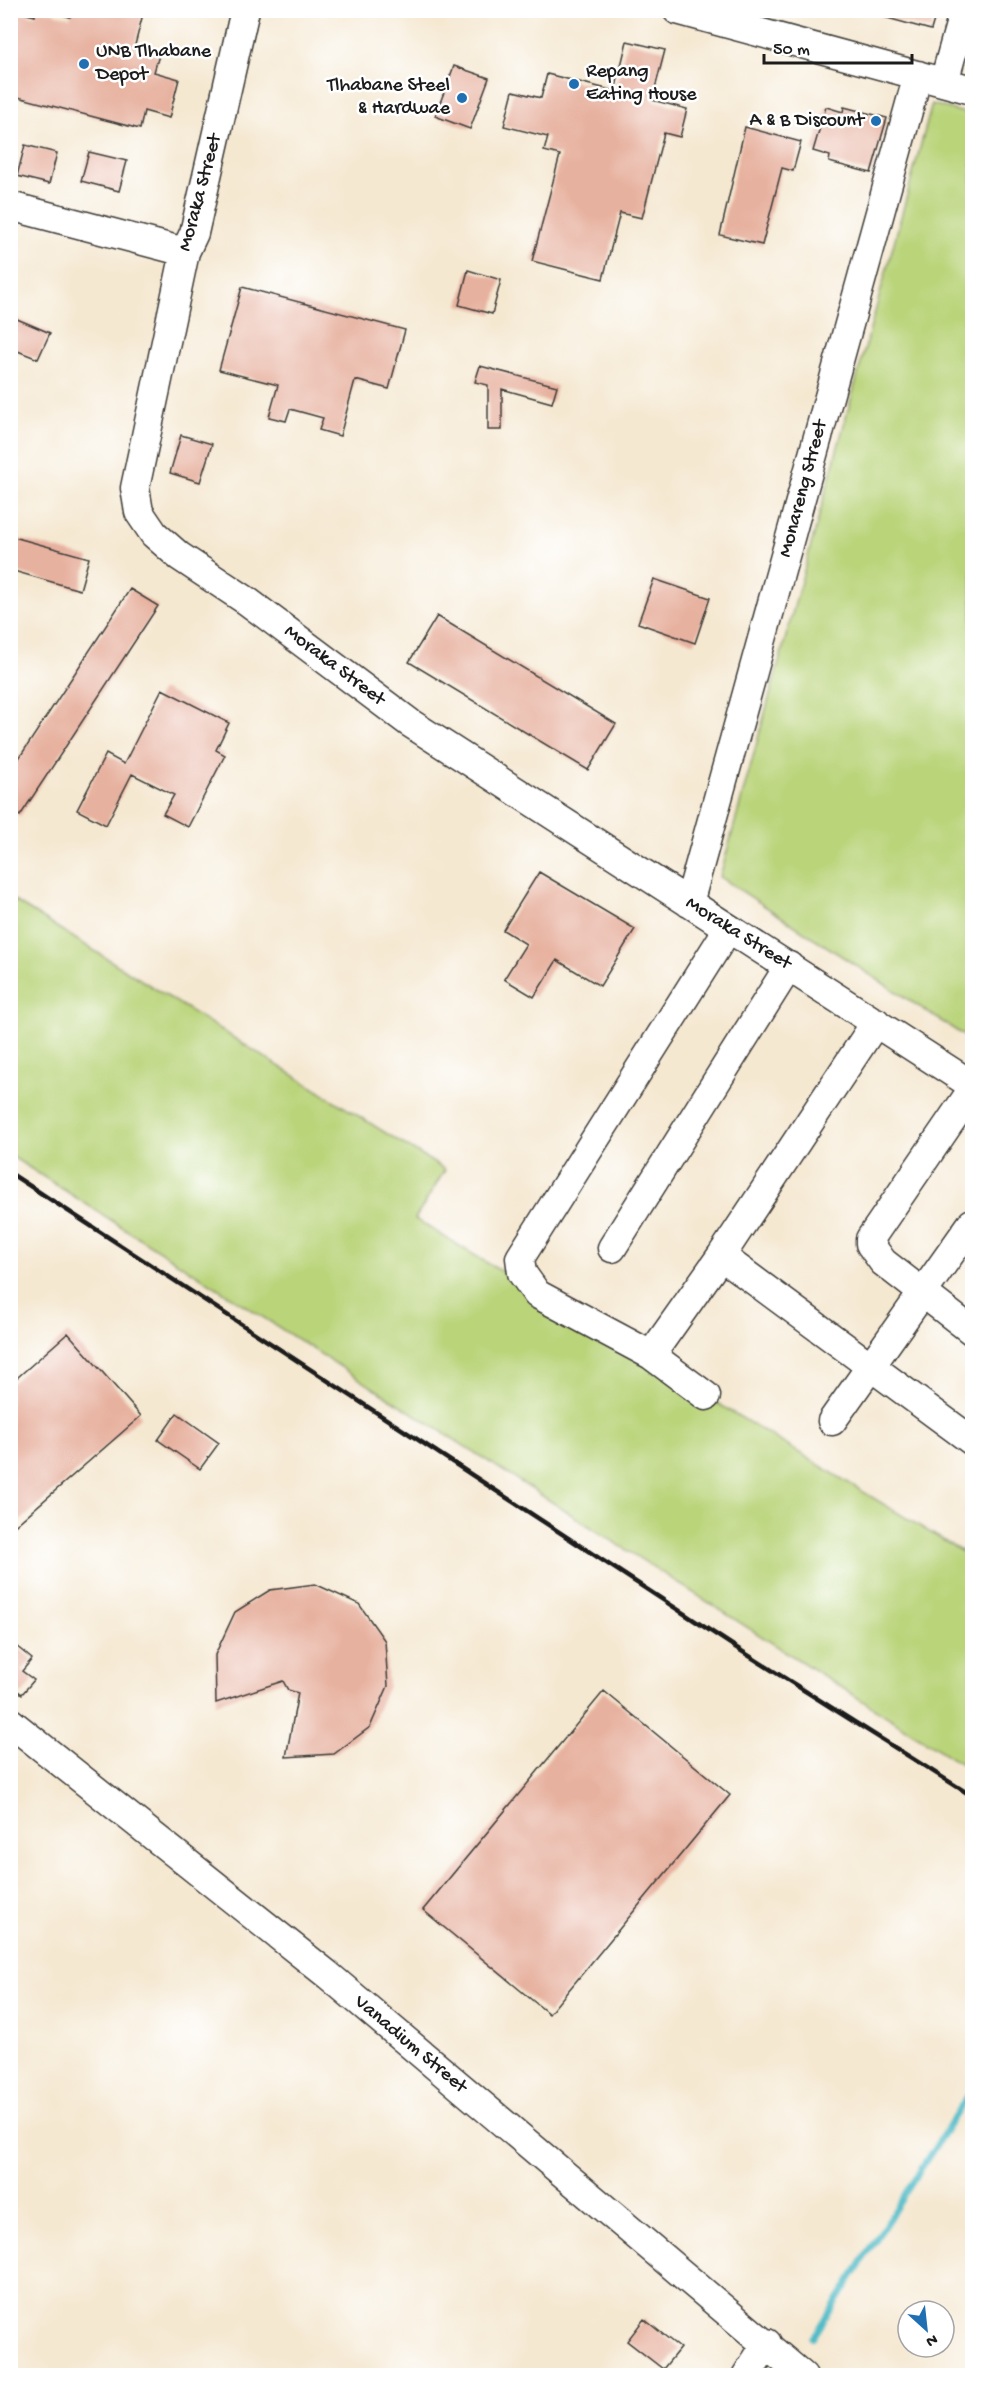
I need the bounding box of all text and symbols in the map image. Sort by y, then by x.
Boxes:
scale bar [764,27,912,65]
text: 50 m [773,40,810,61]
place label: UNB Tlhabane Depot [94,41,212,87]
marker: UNB Tlhabane Depot [77,57,91,71]
place label: Repang Eating House [586,61,697,107]
place label: Tlhabane Steel & Hardwae [326,75,451,121]
marker: Repang Eating House [567,77,581,91]
marker: Tlhabane Steel & Hardwae [455,91,469,105]
place label: A & B Discount [750,110,866,133]
marker: A & B Discount [869,114,883,128]
street label: Moraka Street [174,130,228,254]
street label: Monareng Street [775,416,834,560]
street label: Moraka Street [279,621,391,713]
street label: Moraka Street [681,892,797,977]
street label: Vanadium Street [348,1990,473,2100]
north arrow [896,2299,956,2359]
text: N [922,2328,940,2350]

